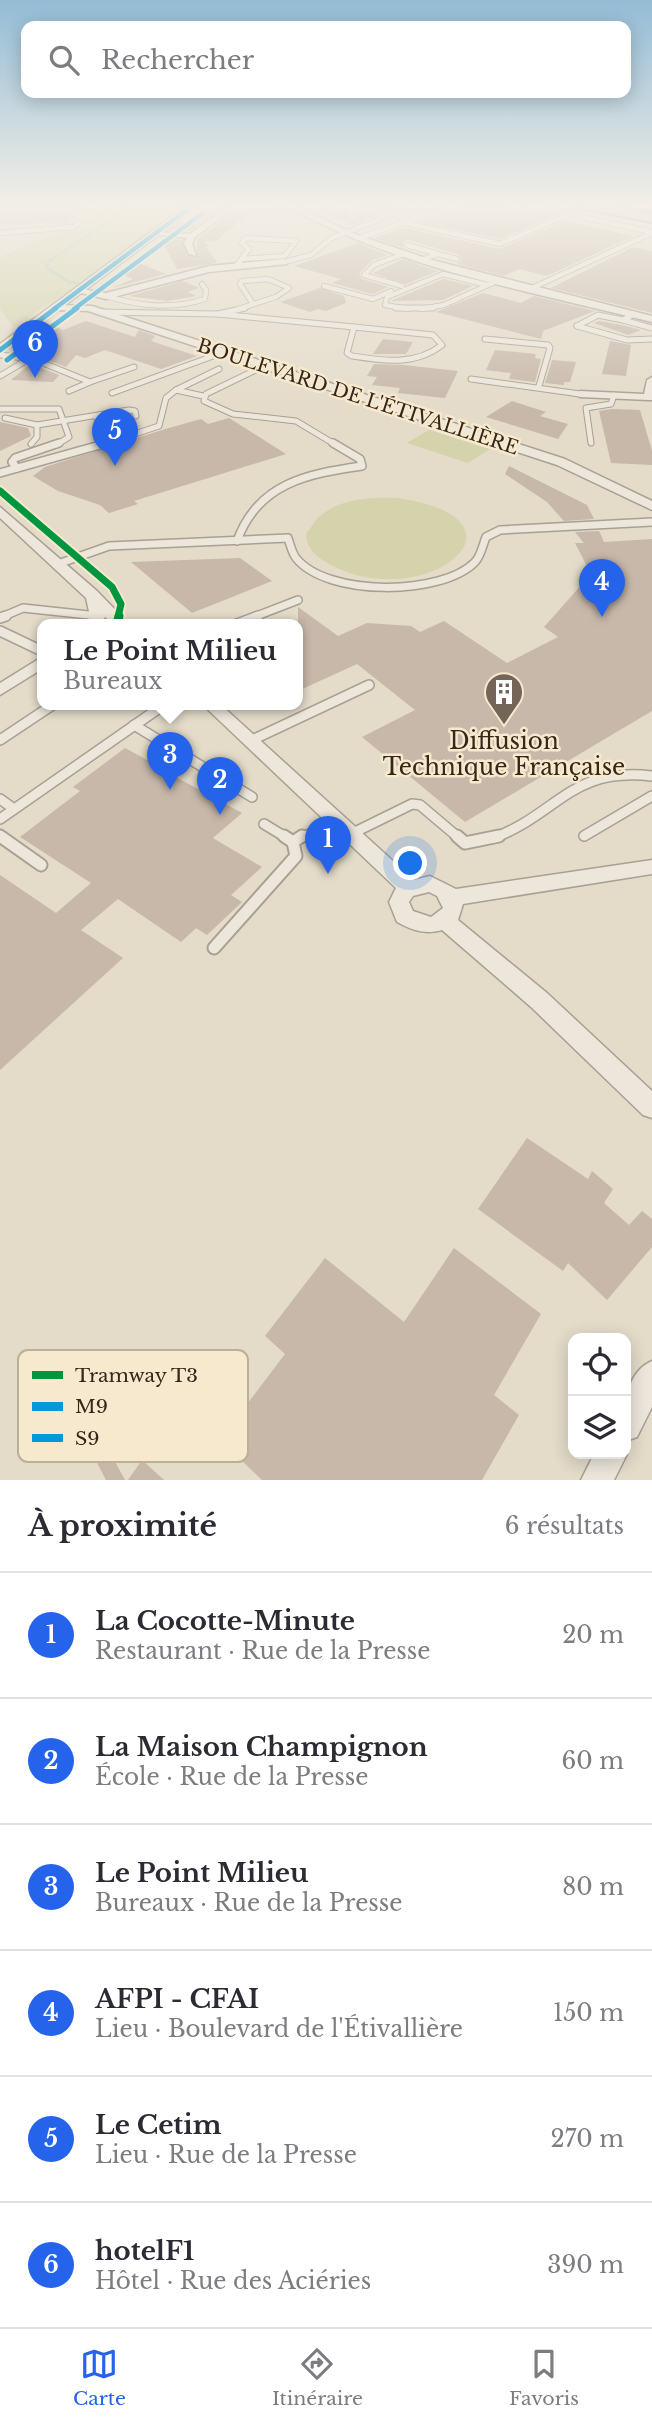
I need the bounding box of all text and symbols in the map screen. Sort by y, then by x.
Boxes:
search box [21,21,631,98]
icon: search [45,41,83,79]
text: Rechercher [101,44,254,76]
pin: 6 [12,320,58,378]
street label: BOULEVARD DE L'ÉTIVALLIÈRE [194,334,521,459]
pin: 5 [92,408,138,466]
pin: 4 [579,559,625,617]
popup [37,619,303,710]
text: Le Point Milieu [63,635,277,667]
text: Bureaux [63,667,162,695]
building icon: Diffusion Technique Française [483,671,525,726]
place label: Diffusion Technique Française [383,727,625,781]
pin: 3 [147,732,193,790]
pin: 2 [197,757,243,815]
pin: 1 [305,816,351,874]
your location [393,846,427,880]
map controls [568,1333,631,1459]
button: locate [568,1333,631,1396]
legend [18,1350,248,1462]
text: Tramway T3 [75,1364,198,1387]
text: M9 [75,1395,108,1418]
button: layers [568,1396,631,1459]
text: S9 [75,1427,99,1450]
text: À proximité [28,1507,217,1544]
text: 6 résultats [505,1512,624,1540]
text: La Cocotte-Minute [95,1605,355,1637]
text: 1 [46,1621,56,1649]
text: 20 m [562,1621,624,1649]
text: Restaurant · Rue de la Presse [95,1637,430,1665]
text: La Maison Champignon [95,1731,428,1763]
text: 2 [44,1747,58,1775]
text: 60 m [562,1747,624,1775]
text: École · Rue de la Presse [95,1763,368,1791]
text: Le Point Milieu [95,1857,308,1889]
text: 3 [44,1873,58,1901]
text: 80 m [562,1873,624,1901]
text: Bureaux · Rue de la Presse [95,1889,402,1917]
text: AFPI - CFAI [95,1983,259,2015]
text: 4 [43,1999,59,2027]
text: 150 m [553,1999,624,2027]
text: Lieu · Boulevard de l'Étivallière [95,2015,463,2043]
text: Le Cetim [95,2109,221,2141]
text: 5 [44,2125,58,2153]
text: 270 m [551,2125,624,2153]
text: Lieu · Rue de la Presse [95,2141,357,2169]
text: hotelF1 [95,2235,194,2267]
text: 6 [43,2251,59,2279]
text: 390 m [547,2251,624,2279]
text: Hôtel · Rue des Aciéries [95,2267,371,2295]
tab: Carte [73,2345,126,2410]
tab: Itinéraire [272,2345,363,2410]
tab: Favoris [509,2345,579,2410]

